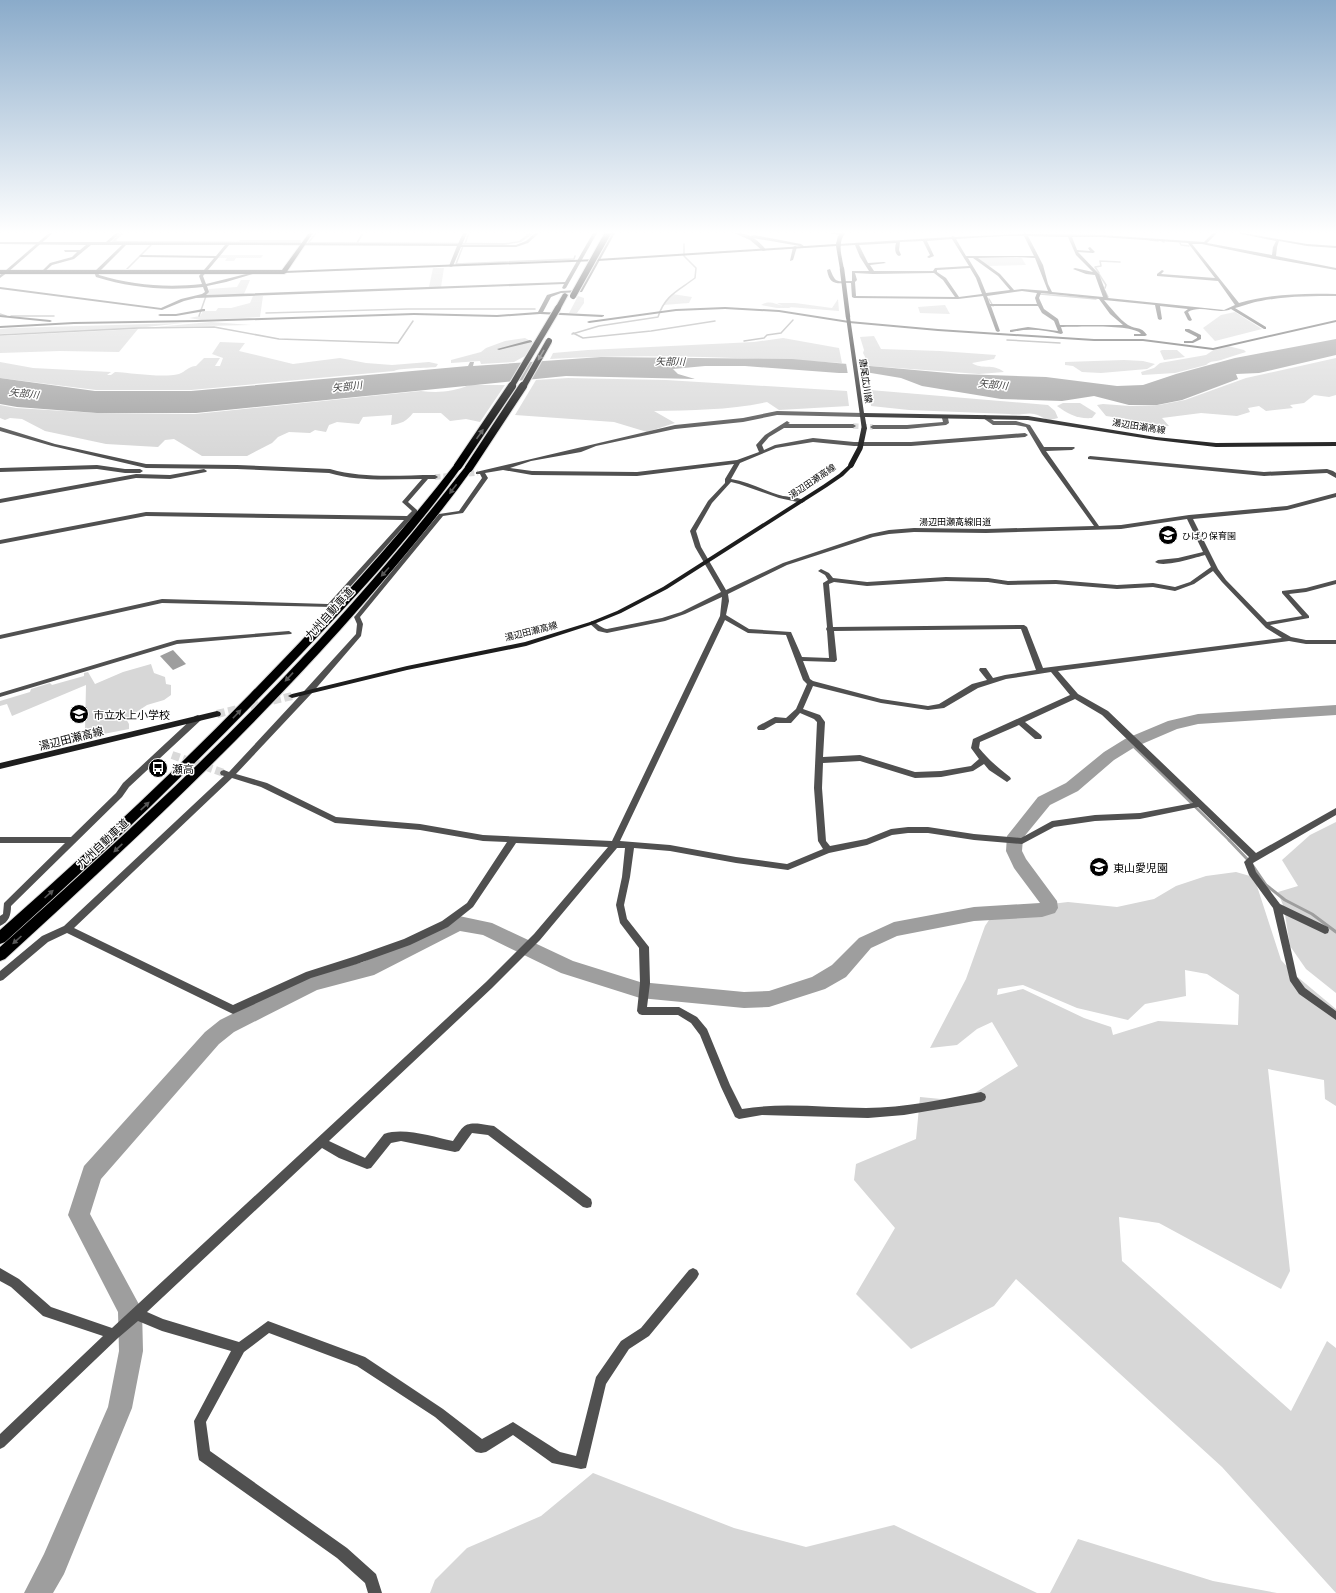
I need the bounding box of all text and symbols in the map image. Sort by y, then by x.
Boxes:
one-way arrow [537,349,544,361]
water label: 矢部川 [655,355,686,367]
street label: 唐尾広川線 [857,358,875,405]
water label: 矢部川 [977,376,1010,392]
water label: 矢部川 [331,378,364,394]
water label: 矢部川 [8,385,41,401]
street label: 湯辺田瀬高線 [1111,416,1168,436]
one-way arrow [476,429,484,439]
street label: 湯辺田瀬高線 [787,461,838,501]
one-way arrow [449,483,457,494]
street label: 湯辺田瀬高線旧道 [919,516,991,527]
school or university icon: ひばり保育園 [1157,524,1179,546]
place label: ひばり保育園 [1182,530,1236,541]
one-way arrow [380,566,389,577]
street label: 九州自動車道 [302,584,356,642]
street label: 湯辺田瀬高線 [503,619,559,643]
one-way arrow [284,672,294,682]
school or university icon: 市立水上小学校 [68,703,90,725]
place label: 市立水上小学校 [93,708,170,721]
one-way arrow [232,709,242,719]
street label: 湯辺田瀬高線 [37,724,105,752]
bus stop icon: 瀬高 [147,757,169,779]
place label: 瀬高 [172,762,194,775]
one-way arrow [140,802,149,811]
street label: 九州自動車道 [73,816,131,870]
one-way arrow [113,843,123,852]
school or university icon: 東山愛児園 [1088,856,1110,878]
place label: 東山愛児園 [1113,861,1168,874]
one-way arrow [44,890,54,899]
one-way arrow [12,935,22,945]

